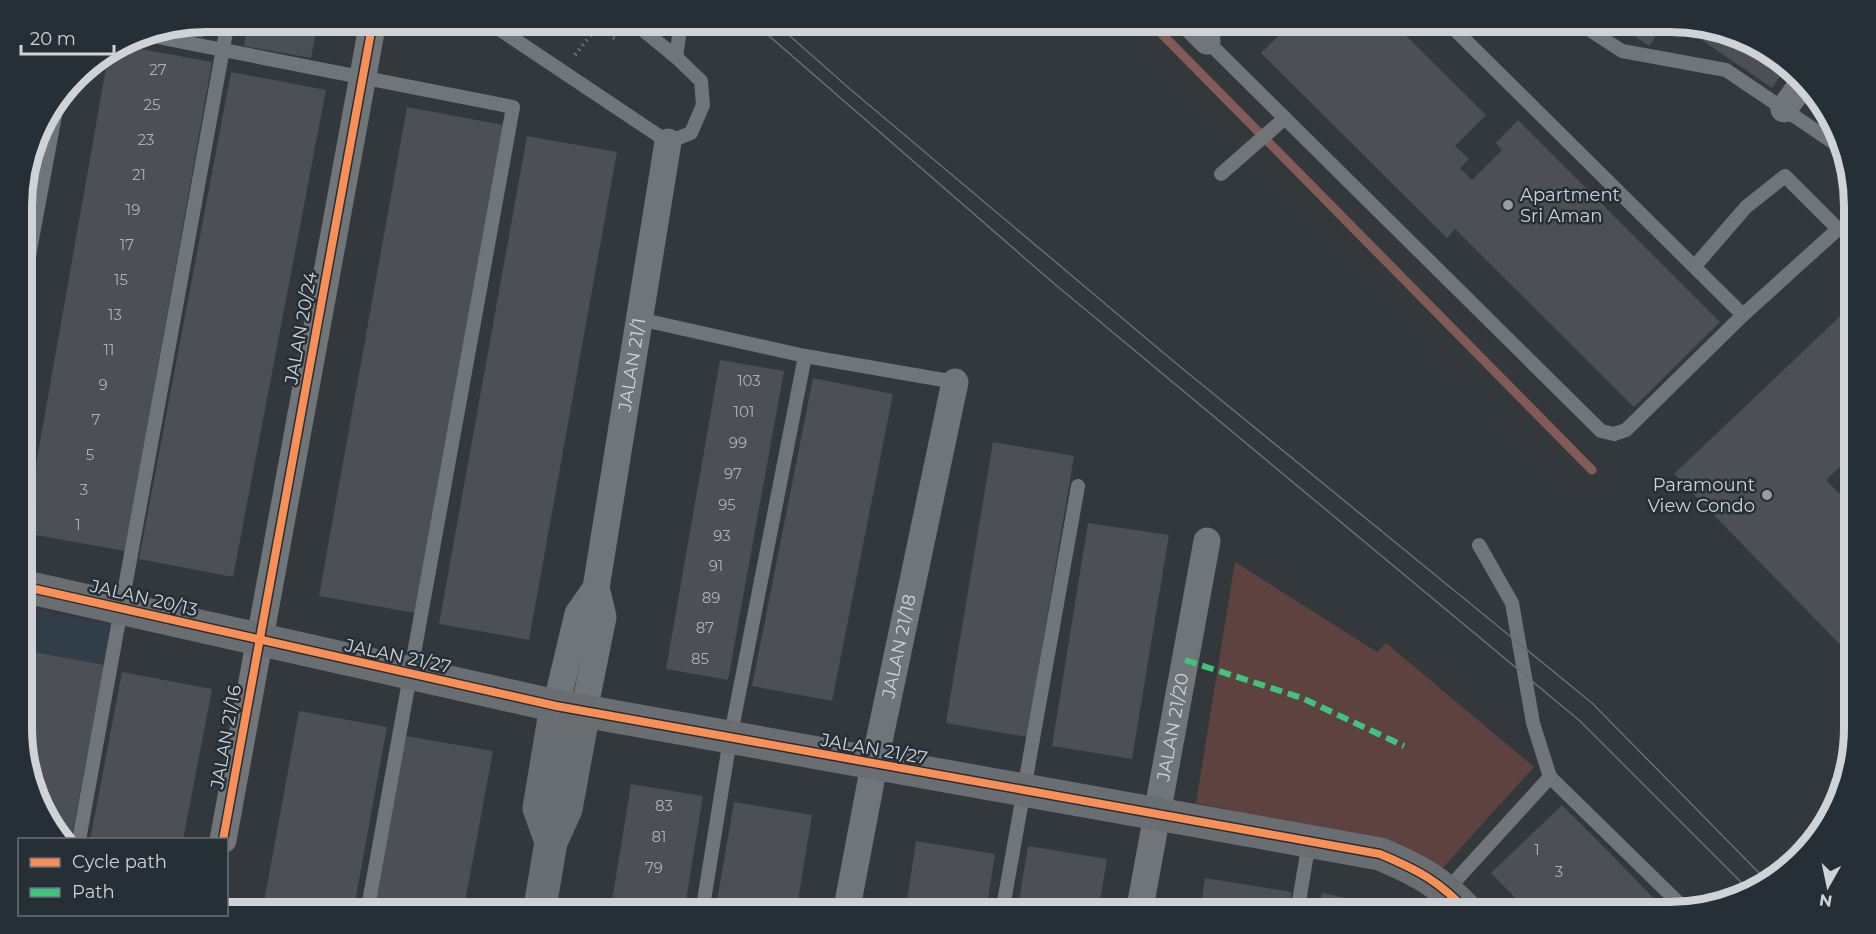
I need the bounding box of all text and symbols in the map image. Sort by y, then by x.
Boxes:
scale bar [21,18,114,56]
text: 20 m [30,28,76,50]
house number: 27 [149,60,167,79]
house number: 25 [143,95,161,114]
house number: 23 [138,130,154,149]
house number: 21 [132,165,146,184]
place label: Apartment Sri Aman [1520,184,1620,227]
marker: Apartment Sri Aman [1501,198,1515,212]
house number: 19 [126,200,140,219]
house number: 17 [120,235,134,254]
house number: 15 [114,270,128,289]
street label: JALAN 20/24 [280,270,322,387]
house number: 13 [108,305,122,324]
street label: JALAN 21/1 [614,316,650,414]
house number: 11 [104,340,114,359]
house number: 103 [737,371,761,390]
house number: 9 [98,375,108,394]
house number: 101 [734,402,754,421]
house number: 7 [92,410,101,429]
house number: 99 [729,433,747,452]
house number: 5 [86,445,94,464]
house number: 97 [724,464,742,483]
place label: Paramount View Condo [1647,474,1755,517]
house number: 3 [80,480,88,499]
marker: Paramount View Condo [1760,488,1774,502]
house number: 95 [718,495,736,514]
house number: 1 [75,515,81,534]
house number: 93 [713,526,731,545]
house number: 91 [709,556,723,575]
street label: JALAN 20/13 [87,575,200,621]
house number: 89 [702,588,720,607]
street label: JALAN 21/18 [877,592,921,701]
house number: 87 [696,618,714,637]
street label: JALAN 21/27 [342,634,453,678]
house number: 85 [691,649,709,668]
street label: JALAN 21/20 [1152,671,1194,784]
street label: JALAN 21/16 [206,683,246,792]
street label: JALAN 21/27 [818,729,929,769]
house number: 83 [655,796,673,815]
house number: 81 [652,827,667,846]
legend [18,838,228,916]
house number: 1 [1534,840,1540,859]
text: Cycle path [72,851,167,873]
north arrow [1798,856,1858,916]
house number: 79 [645,858,663,877]
house number: 3 [1555,862,1563,881]
text: Path [72,881,115,903]
text: N [1818,890,1834,911]

